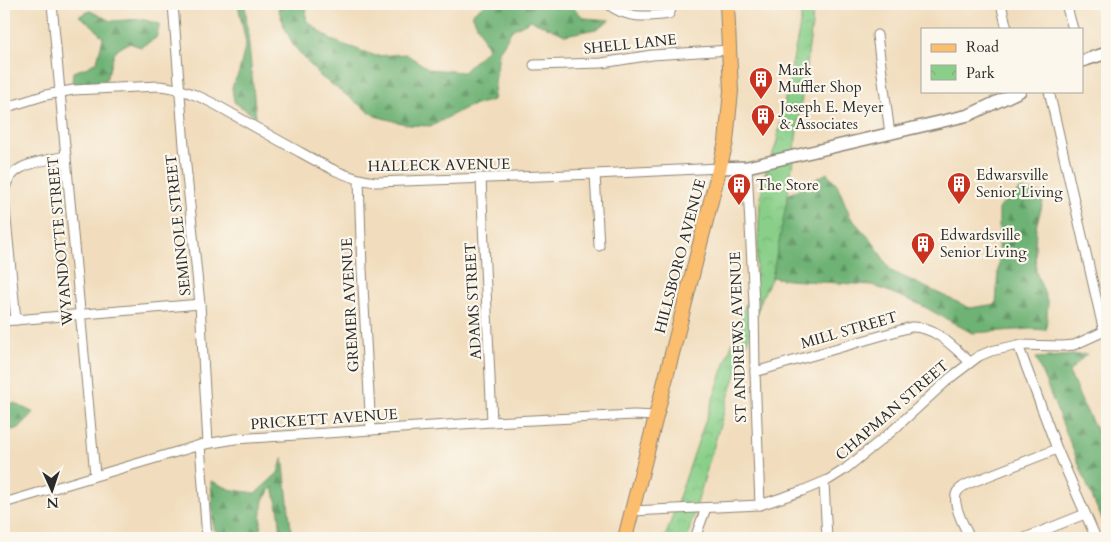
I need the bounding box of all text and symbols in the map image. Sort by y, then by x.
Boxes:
legend [921,28,1084,92]
street label: SHELL LANE [583,29,677,59]
text: Road [966,37,999,57]
place label: Mark Muffler Shop [778,60,862,97]
text: Park [966,63,995,83]
building icon: Mark Muffler Shop [748,66,774,100]
place label: Joseph E. Meyer & Associates [778,97,884,134]
building icon: Joseph E. Meyer & Associates [750,103,776,137]
street label: SEMINOLE STREET [161,153,195,297]
street label: HALLECK AVENUE [368,154,510,176]
street label: WYANDOTTE STREET [43,155,77,328]
place label: Edwarsville Senior Living [976,165,1063,202]
building icon: Edwarsville Senior Living [946,171,972,205]
building icon: The Store [726,172,752,206]
place label: The Store [756,175,819,195]
street label: HILLSBORO AVENUE [650,177,710,335]
place label: Edwardsville Senior Living [940,225,1027,262]
building icon: Edwardsville Senior Living [910,231,936,265]
street label: GREMER AVENUE [336,237,364,373]
street label: ADAMS STREET [460,242,486,360]
street label: ST ANDREWS AVENUE [725,251,751,423]
street label: MILL STREET [798,307,900,353]
street label: CHAPMAN STREET [831,355,953,465]
street label: PRICKETT AVENUE [250,404,398,434]
north arrow [28,464,78,514]
text: N [46,493,59,512]

